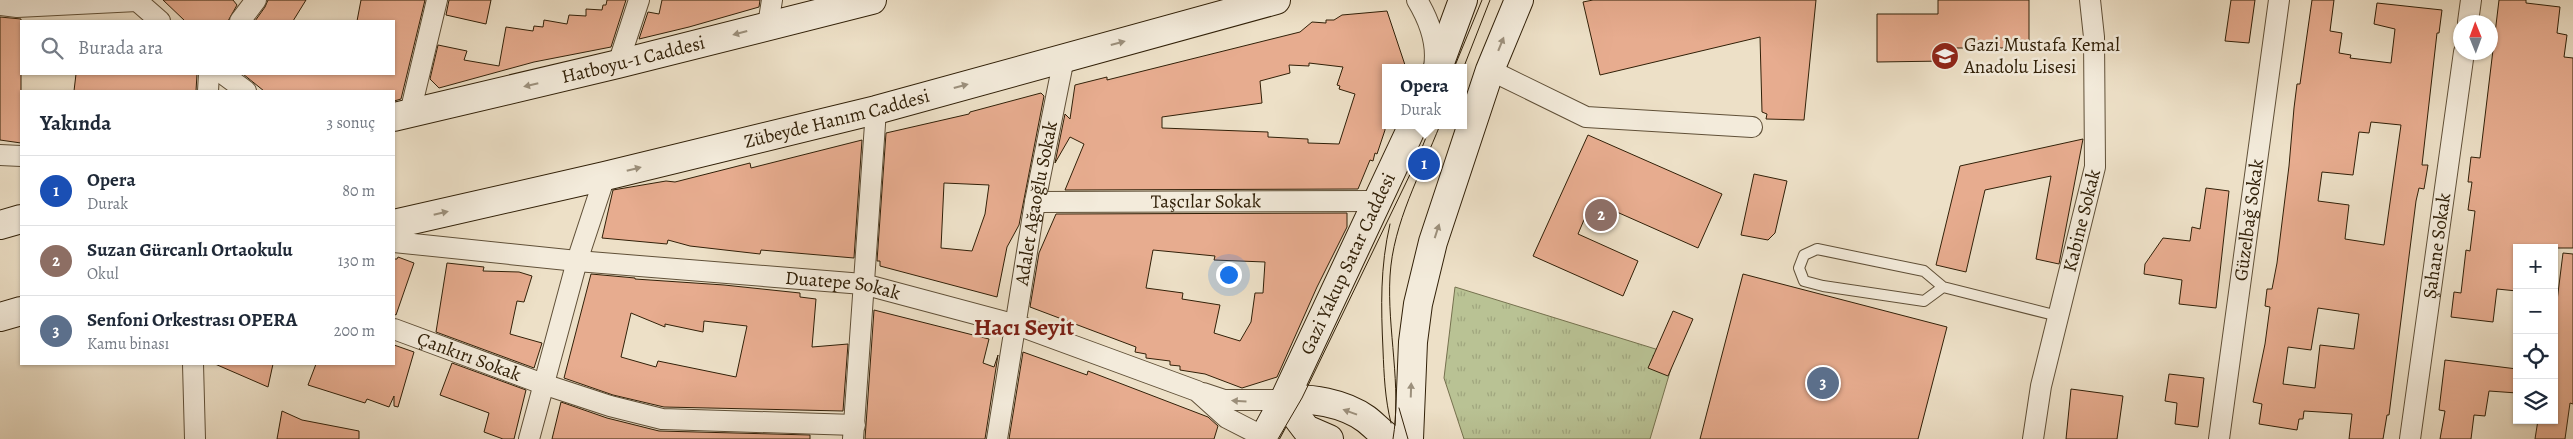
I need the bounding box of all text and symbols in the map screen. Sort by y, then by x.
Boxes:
north arrow [2453,15,2498,60]
search box [20,20,395,75]
one-way arrow [732,29,747,37]
street label: Hatboyu-1 Caddesi [559,30,708,90]
place label: Gazi Mustafa Kemal Anadolu Lisesi [1963,32,2120,80]
icon: search [38,34,66,62]
text: Burada ara [78,35,163,61]
one-way arrow [1497,37,1505,51]
one-way arrow [1110,39,1125,47]
school or university icon: Gazi Mustafa Kemal Anadolu Lisesi [1930,41,1960,71]
popup [1382,64,1467,129]
text: Opera [1400,73,1449,99]
one-way arrow [524,81,539,89]
one-way arrow [953,82,968,90]
street label: Zübeyde Hanım Caddesi [741,83,932,155]
text: Durak [1400,99,1441,121]
text: Yakında [40,109,111,137]
text: 3 sonuç [327,112,375,134]
street label: Adalet Ağaoğlu Sokak [1009,118,1064,288]
pin: 1 [1408,145,1440,183]
street label: Güzelbağ Sokak [2228,157,2270,283]
one-way arrow [626,165,641,173]
street label: Kabine Sokak [2057,166,2107,275]
text: Opera [87,167,136,193]
street label: Gazi Yakup Satar Caddesi [1294,169,1402,359]
text: 1 [53,180,59,202]
text: 80 m [342,180,375,202]
street label: Taşcılar Sokak [1151,188,1262,215]
street label: Şahane Sokak [2417,191,2457,301]
text: Durak [87,193,128,215]
pin: 2 [1585,196,1617,234]
one-way arrow [434,209,449,217]
one-way arrow [1434,223,1441,238]
text: Suzan Gürcanlı Ortaokulu [87,237,293,263]
map controls [2513,244,2558,424]
button: + [2513,244,2558,289]
text: 2 [52,250,60,272]
text: 130 m [338,250,375,272]
your location [1216,262,1242,288]
text: Okul [87,263,119,285]
street label: Duatepe Sokak [784,265,904,307]
button: − [2513,289,2558,334]
text: Senfoni Orkestrası OPERA [87,307,297,333]
district label: Hacı Seyit [974,311,1074,343]
text: 3 [53,320,59,342]
text: 200 m [334,320,375,342]
street label: Çankırı Sokak [413,326,525,388]
text: Kamu binası [87,333,169,355]
button: locate [2513,334,2558,379]
pin: 3 [1807,364,1839,402]
button: layers [2513,379,2558,424]
one-way arrow [1407,382,1415,398]
one-way arrow [1231,397,1247,405]
one-way arrow [1342,408,1357,416]

